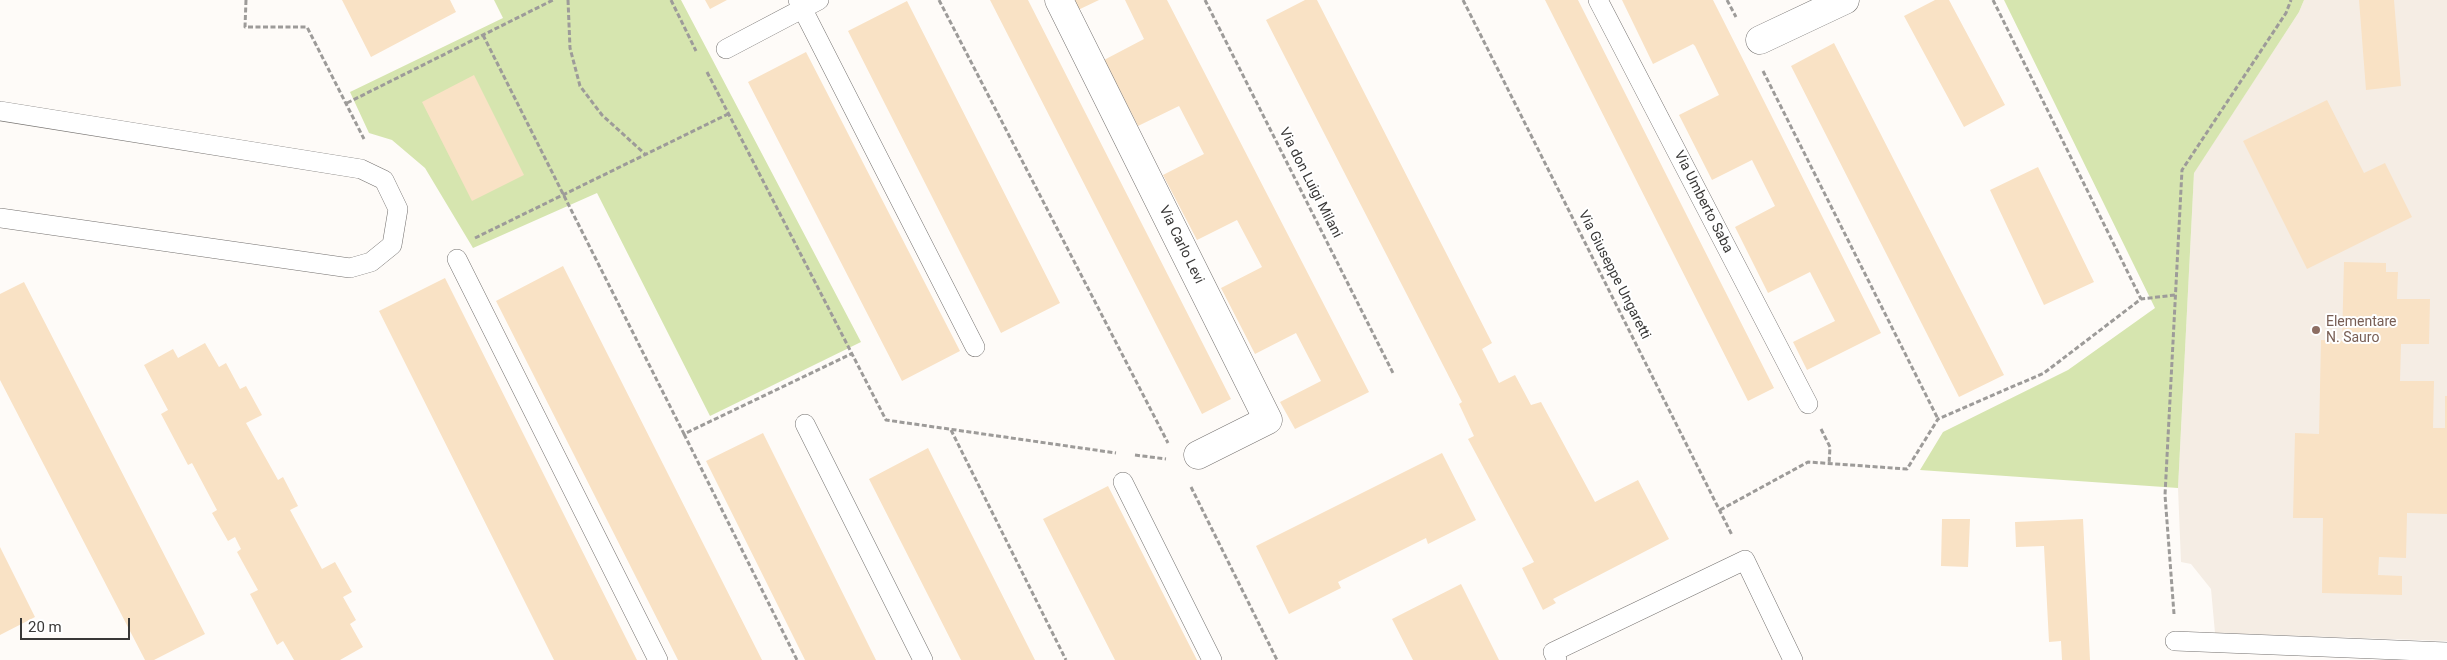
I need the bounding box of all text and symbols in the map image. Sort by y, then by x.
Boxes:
street label: Via don Luigi Milani [1275,125,1345,241]
street label: Via Umberto Saba [1670,148,1736,256]
street label: Via Carlo Levi [1155,203,1207,287]
street label: Via Giuseppe Ungaretti [1574,208,1654,342]
place label: Elementare N. Sauro [2326,314,2396,347]
marker: Elementare N. Sauro [2310,324,2322,336]
scale bar [22,608,132,640]
text: 20 m [28,618,62,636]

